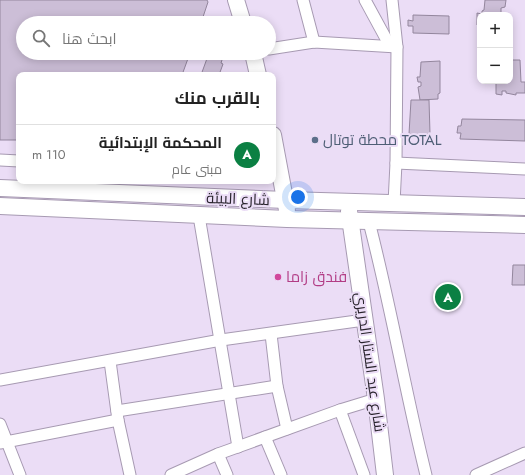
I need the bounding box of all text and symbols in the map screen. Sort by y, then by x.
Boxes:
map controls [477,12,513,84]
button: + [477,12,513,48]
search box [16,16,276,60]
icon: search [30,27,52,49]
text: ابحث هنا [62,28,117,50]
button: − [477,48,513,84]
text: بالقرب منك [175,86,260,110]
place label: محطة توتال TOTAL [323,129,442,151]
text: المحكمة الإبتدائية [99,132,222,154]
marker: محطة توتال TOTAL [310,135,320,145]
text: 110 m [32,145,66,164]
text: A [242,145,252,164]
text: مبنى عام [172,160,222,179]
street label: شارع البيئة [206,187,270,211]
your location [288,187,308,207]
place label: فندق زاما [286,266,347,288]
marker: فندق زاما [273,272,283,282]
pin: A [435,282,461,312]
street label: شارع عبد الستار الدريري [348,291,391,433]

